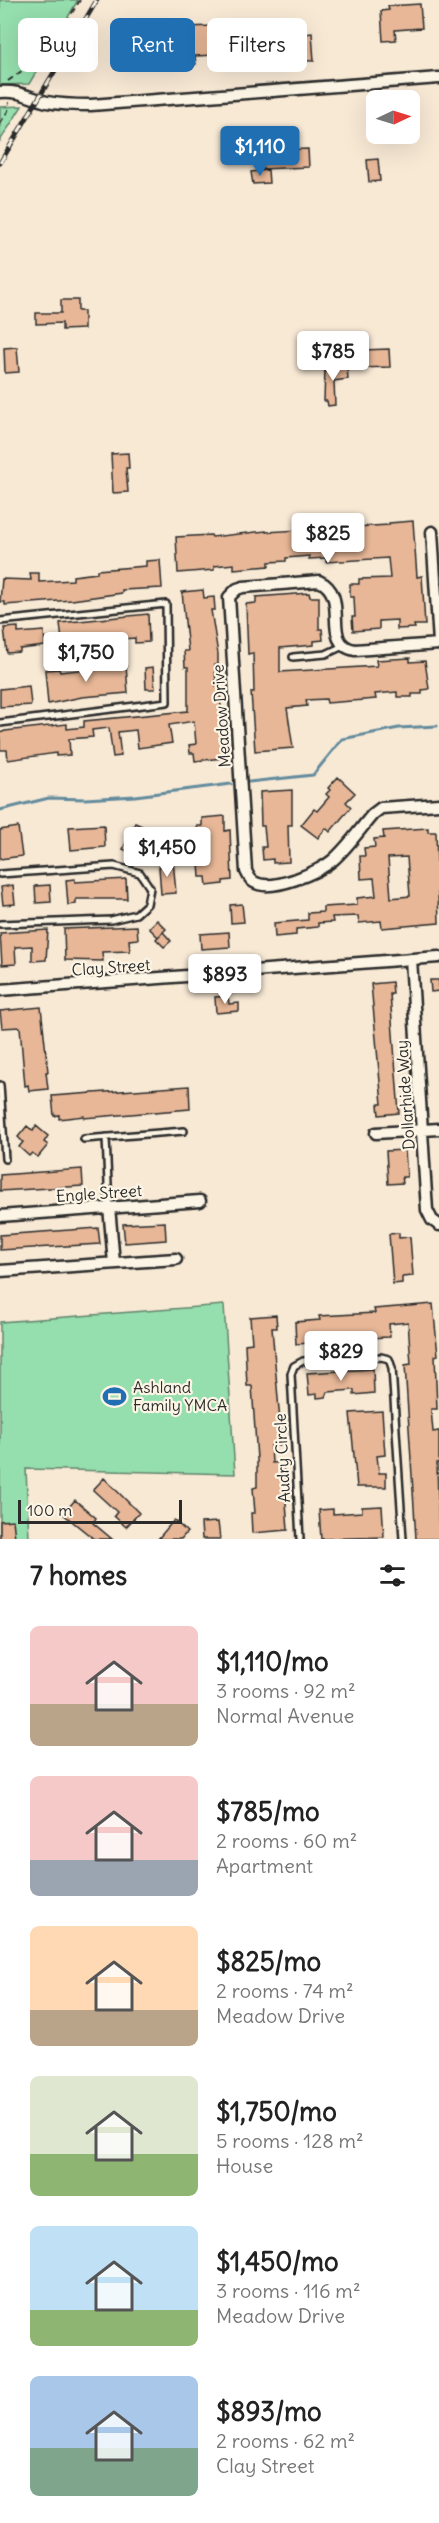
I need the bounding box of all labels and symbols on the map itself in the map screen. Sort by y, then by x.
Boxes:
north arrow [366,90,420,144]
pin: $1,110 [211,126,309,177]
pin: $785 [297,331,369,382]
pin: $825 [292,513,364,564]
pin: $1,750 [37,632,135,683]
street label: Meadow Drive [207,664,235,768]
pin: $1,450 [118,827,216,878]
street label: Clay Street [71,954,152,980]
pin: $893 [189,954,261,1005]
street label: Dollarhide Way [391,1039,419,1151]
street label: Engle Street [55,1180,143,1206]
pin: $829 [305,1331,377,1382]
place label: Ashland Family YMCA [133,1377,227,1415]
sports icon: Ashland Family YMCA [102,1383,128,1409]
street label: Audry Circle [270,1413,294,1503]
scale bar [18,1497,182,1524]

